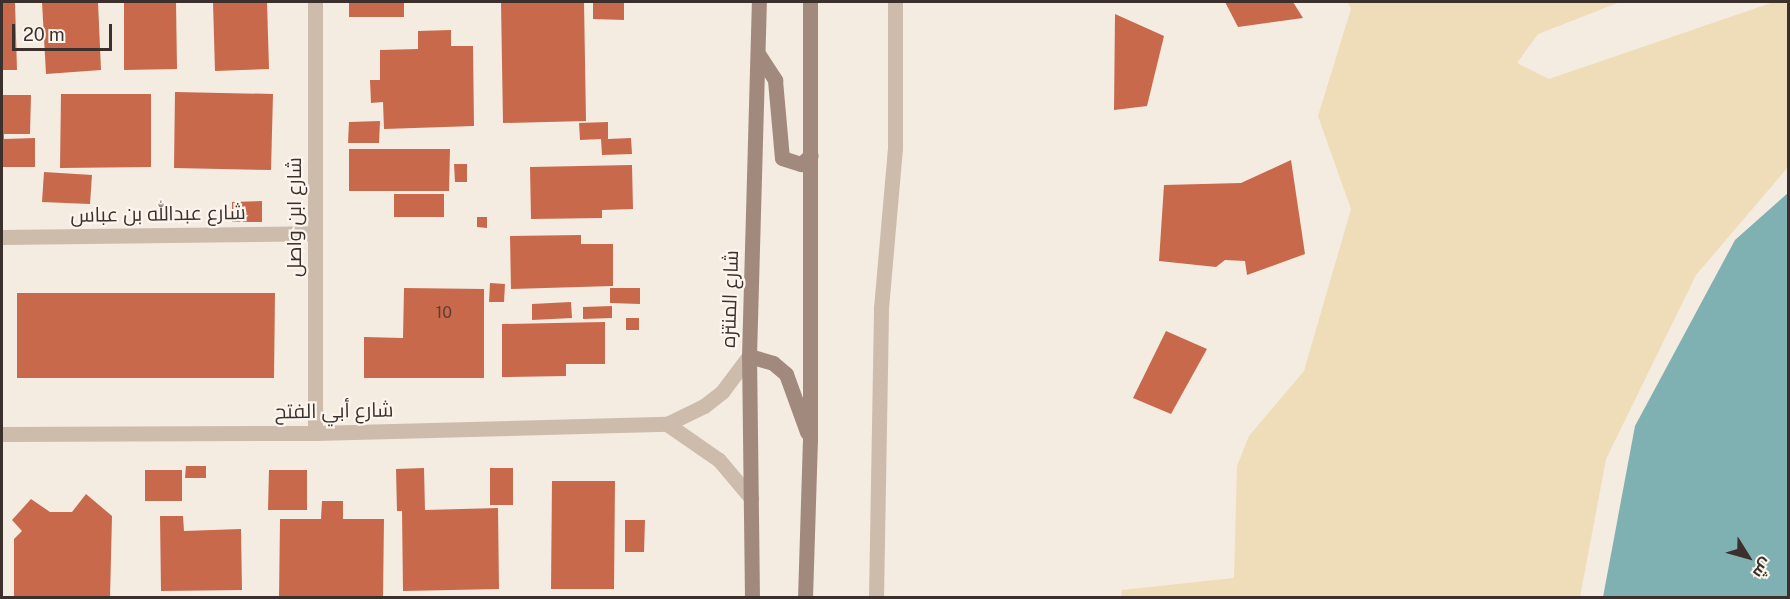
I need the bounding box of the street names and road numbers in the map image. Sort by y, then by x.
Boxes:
street label: شارع ابن واصل [282,157,306,277]
street label: شارع عبدالله بن عباس [70,200,246,228]
street label: شارع المنتزه [716,250,744,348]
street label: شارع أبي الفتح [274,398,394,424]

